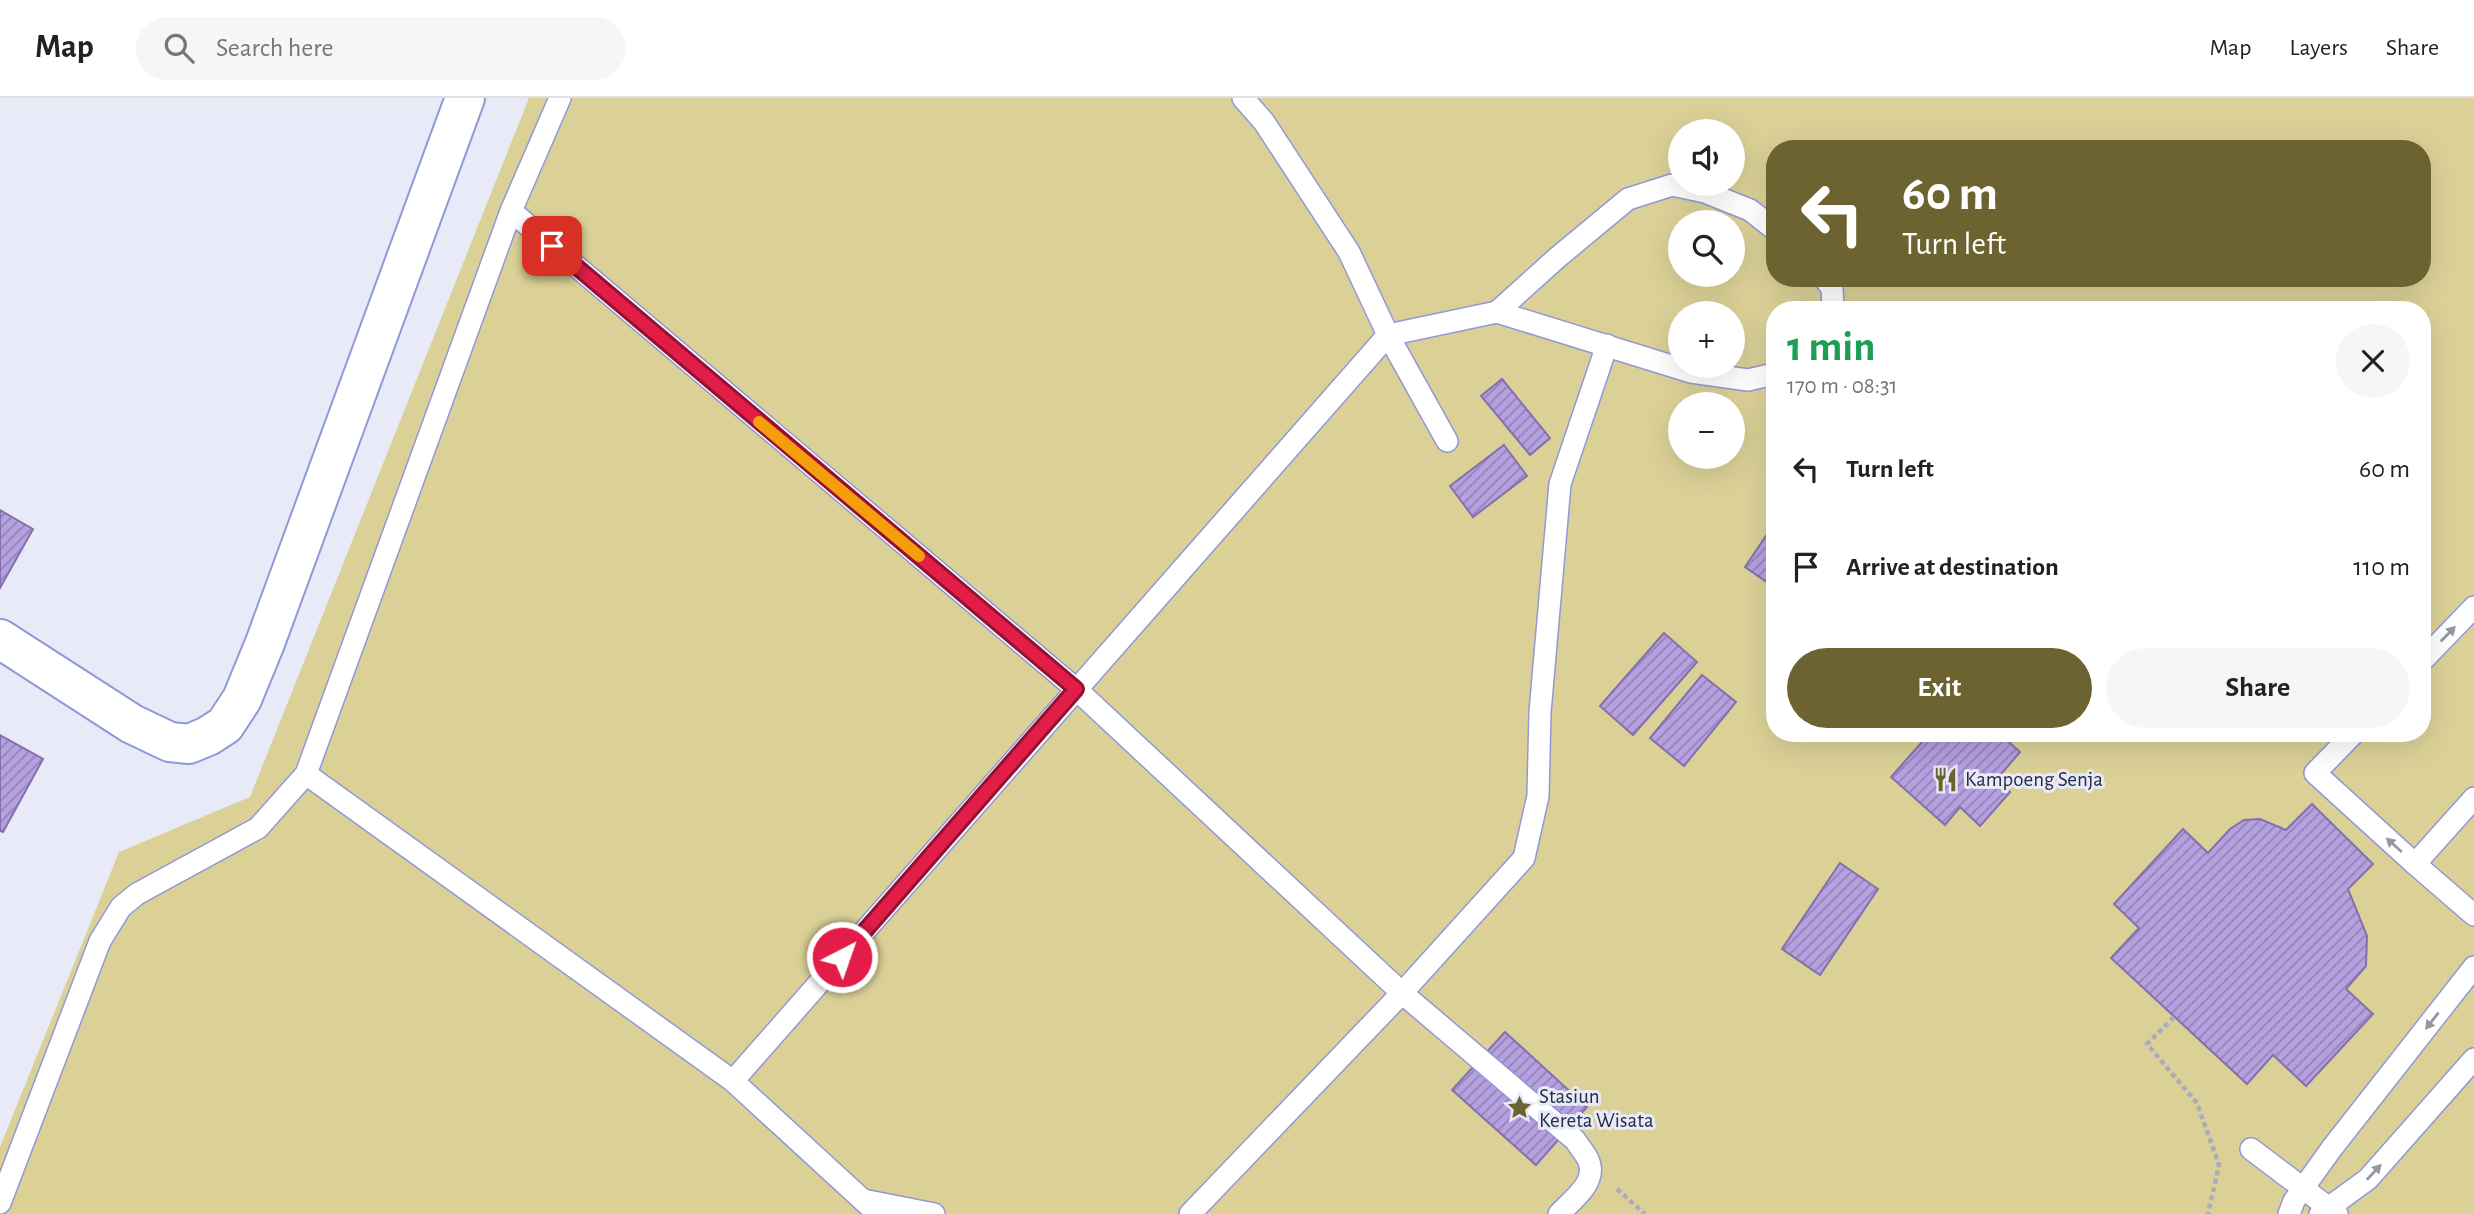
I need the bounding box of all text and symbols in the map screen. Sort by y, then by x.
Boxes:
search box [136,17,626,80]
icon: search [160,29,198,67]
text: Map [35,31,94,64]
text: Search here [216,35,334,61]
text: Map [2209,36,2251,60]
text: Layers [2289,36,2348,60]
text: Share [2386,36,2439,60]
map controls [1668,119,1745,469]
button: sound [1668,119,1745,196]
icon: left [1787,168,1878,259]
text: 60 m [1902,170,1998,219]
button: search [1668,210,1745,287]
pin [522,216,582,276]
icon: arrive [533,227,571,265]
text: Turn left [1902,228,2006,260]
button: + [1668,301,1745,378]
button: close [2336,324,2410,398]
text: 1 min [1787,326,1876,368]
text: 170 m · 08:31 [1787,375,1897,398]
button: − [1668,392,1745,469]
icon: left [1787,450,1825,488]
text: Turn left [1846,456,1934,482]
text: 60 m [2359,456,2410,482]
icon: arrive [1787,548,1825,586]
text: Arrive at destination [1846,554,2059,580]
text: 110 m [2353,554,2410,580]
one-way arrow [2440,625,2456,643]
button: Exit [1787,648,2092,728]
button: Share [2106,648,2410,728]
restaurant icon: Kampoeng Senja [1931,765,1959,793]
place label: Kampoeng Senja [1965,769,2103,790]
one-way arrow [2386,838,2403,854]
position arrow [805,920,879,994]
one-way arrow [2424,1011,2439,1029]
place label: Stasiun Kereta Wisata [1539,1086,1654,1131]
place icon: Stasiun Kereta Wisata [1505,1094,1533,1122]
one-way arrow [2366,1163,2382,1181]

